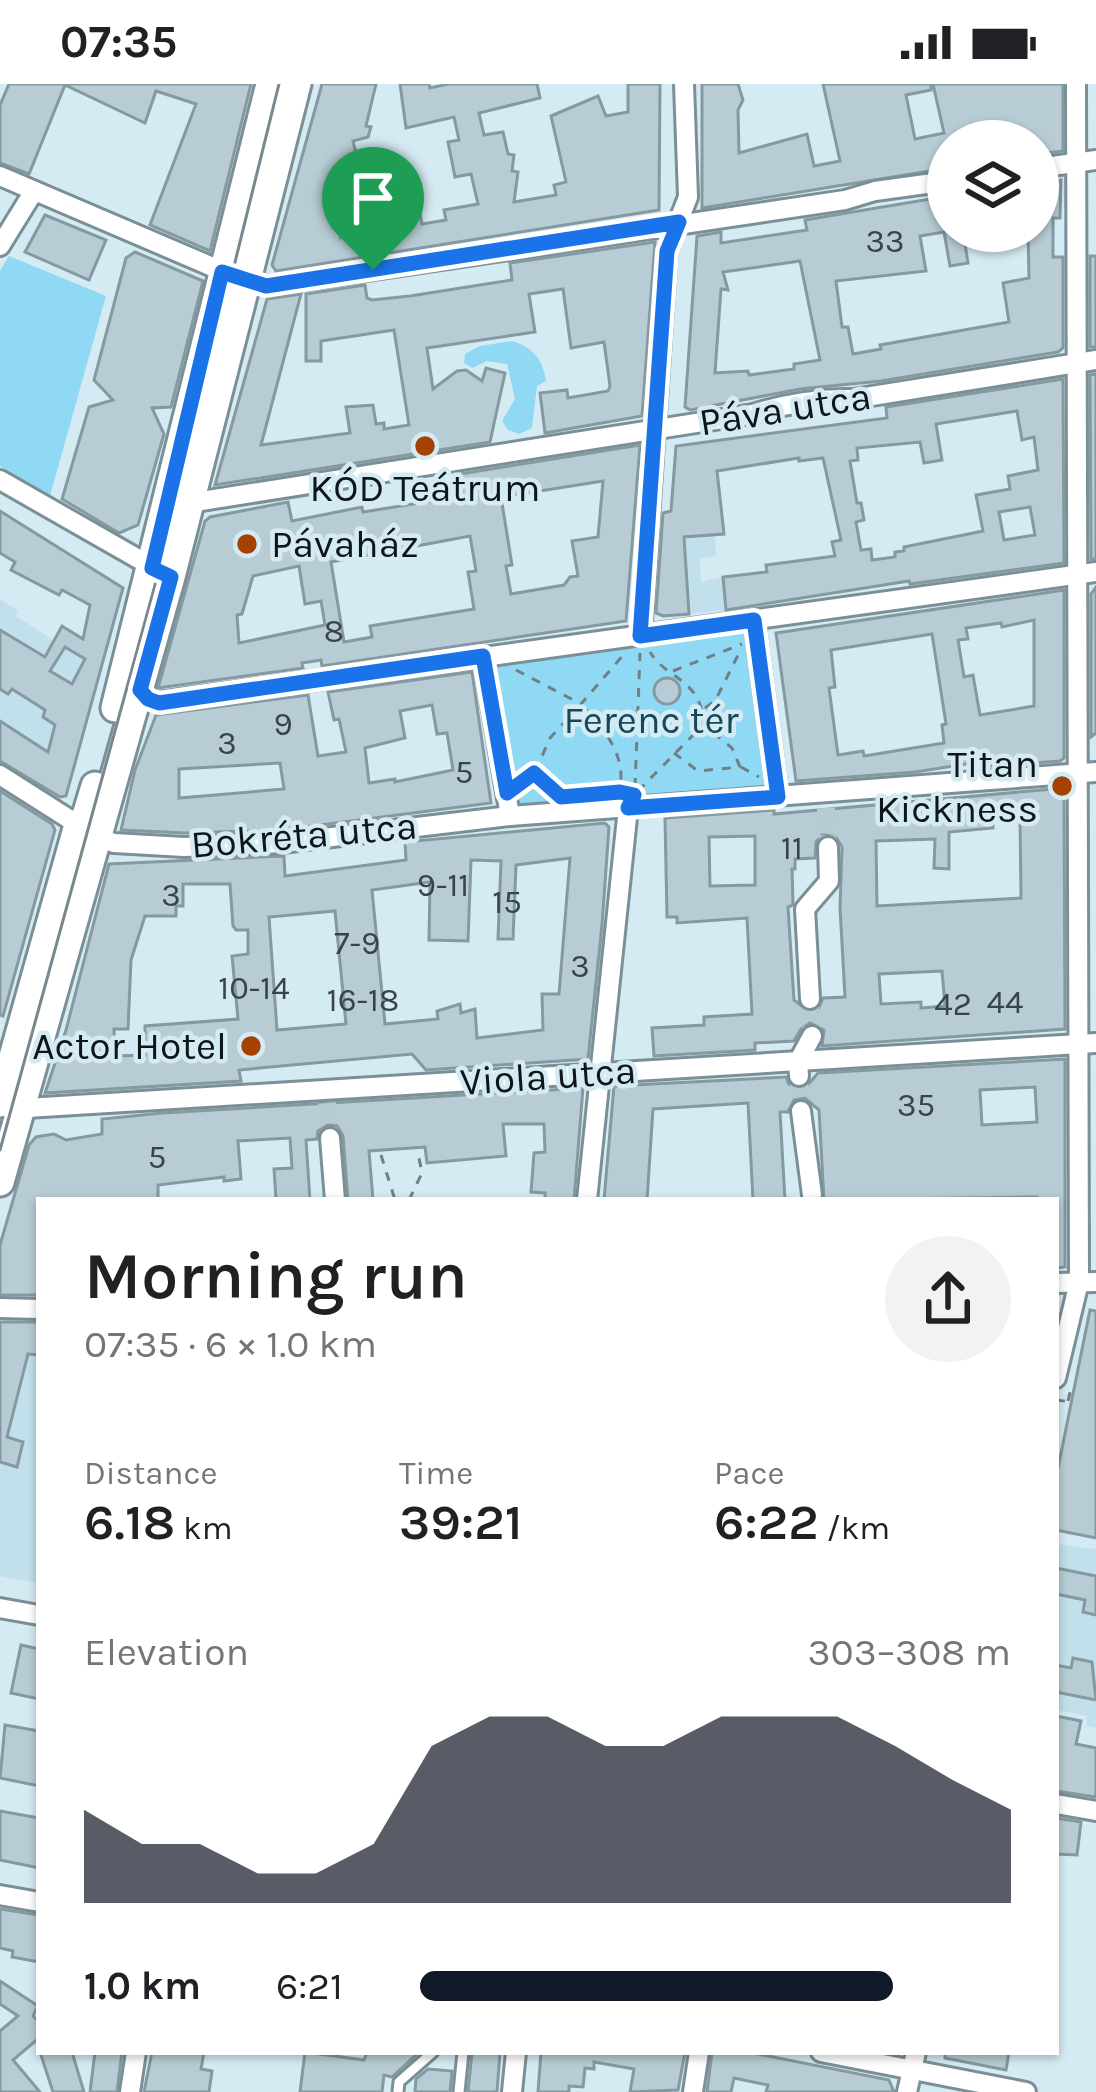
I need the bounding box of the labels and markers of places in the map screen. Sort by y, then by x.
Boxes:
pin [322,147,424,270]
marker: KÓD Teátrum [412,433,438,459]
place label: KÓD Teátrum [310,465,540,511]
place label: Pávaház [271,521,419,567]
marker: Pávaház [234,531,260,557]
place label: Titan Kickness [876,741,1038,832]
marker: Titan Kickness [1049,773,1075,799]
place label: Actor Hotel [32,1023,227,1069]
marker: Actor Hotel [238,1033,264,1059]

